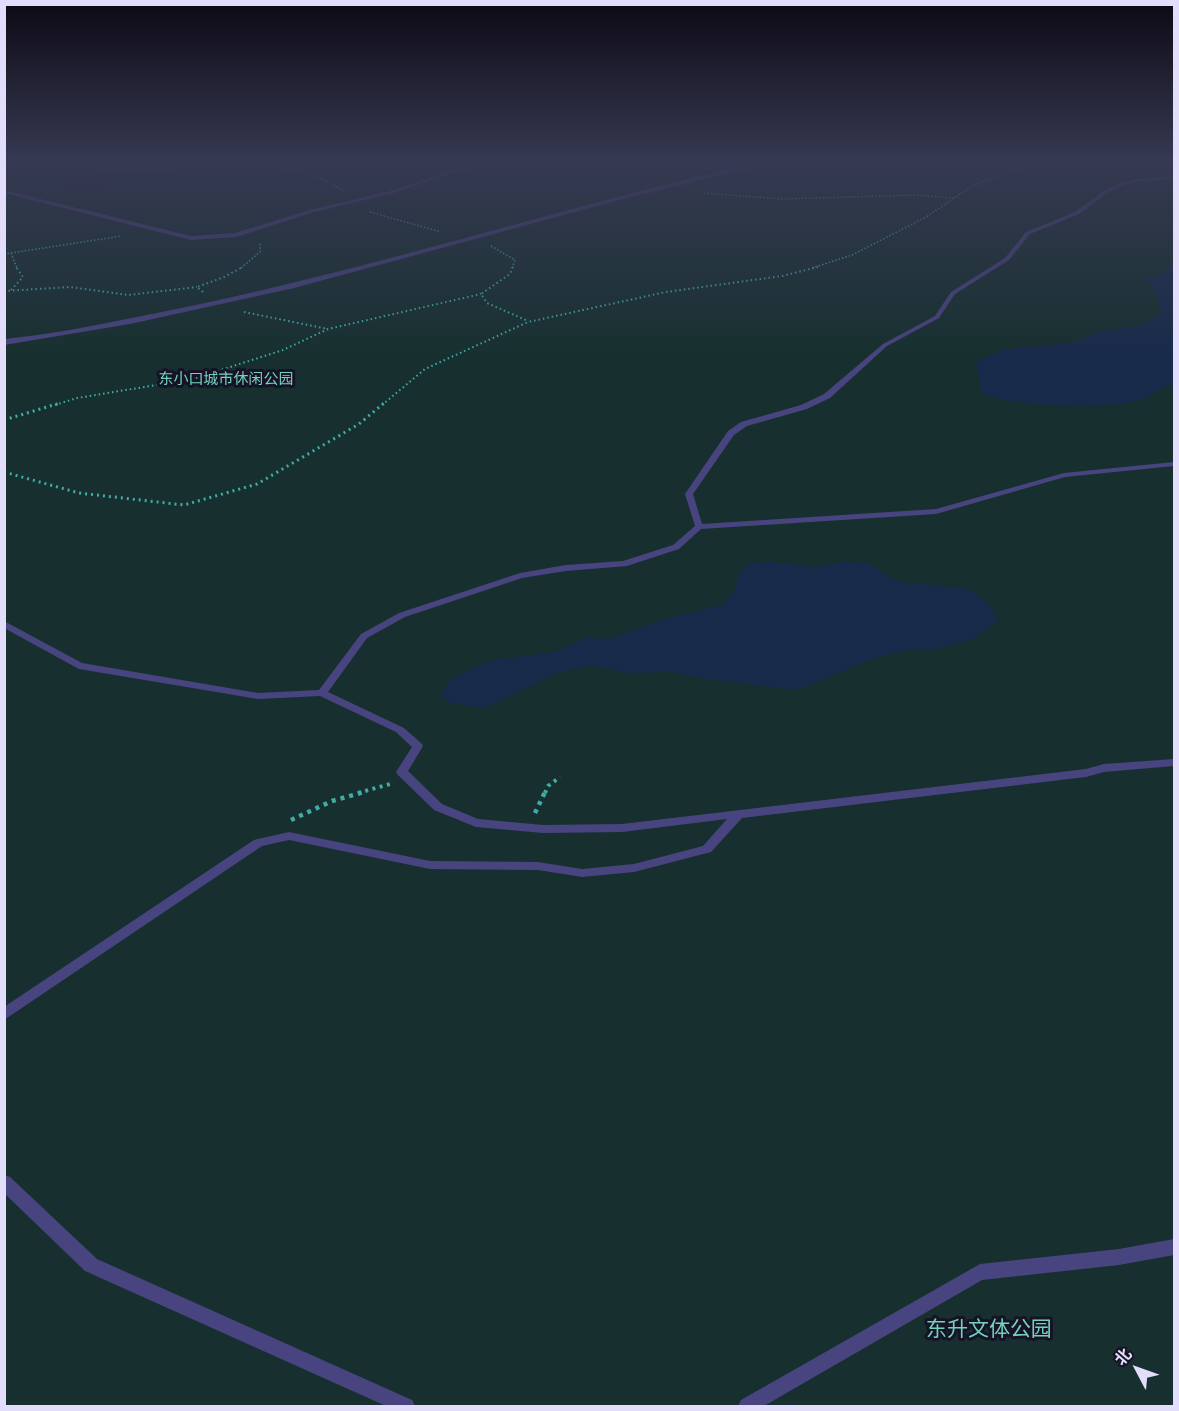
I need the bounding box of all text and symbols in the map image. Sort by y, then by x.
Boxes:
park label: 东小口城市休闲公园 [159,371,293,389]
park label: 东升文体公园 [926,1317,1052,1343]
north arrow [1107,1339,1167,1399]
text: 北 [1111,1345,1135,1369]

